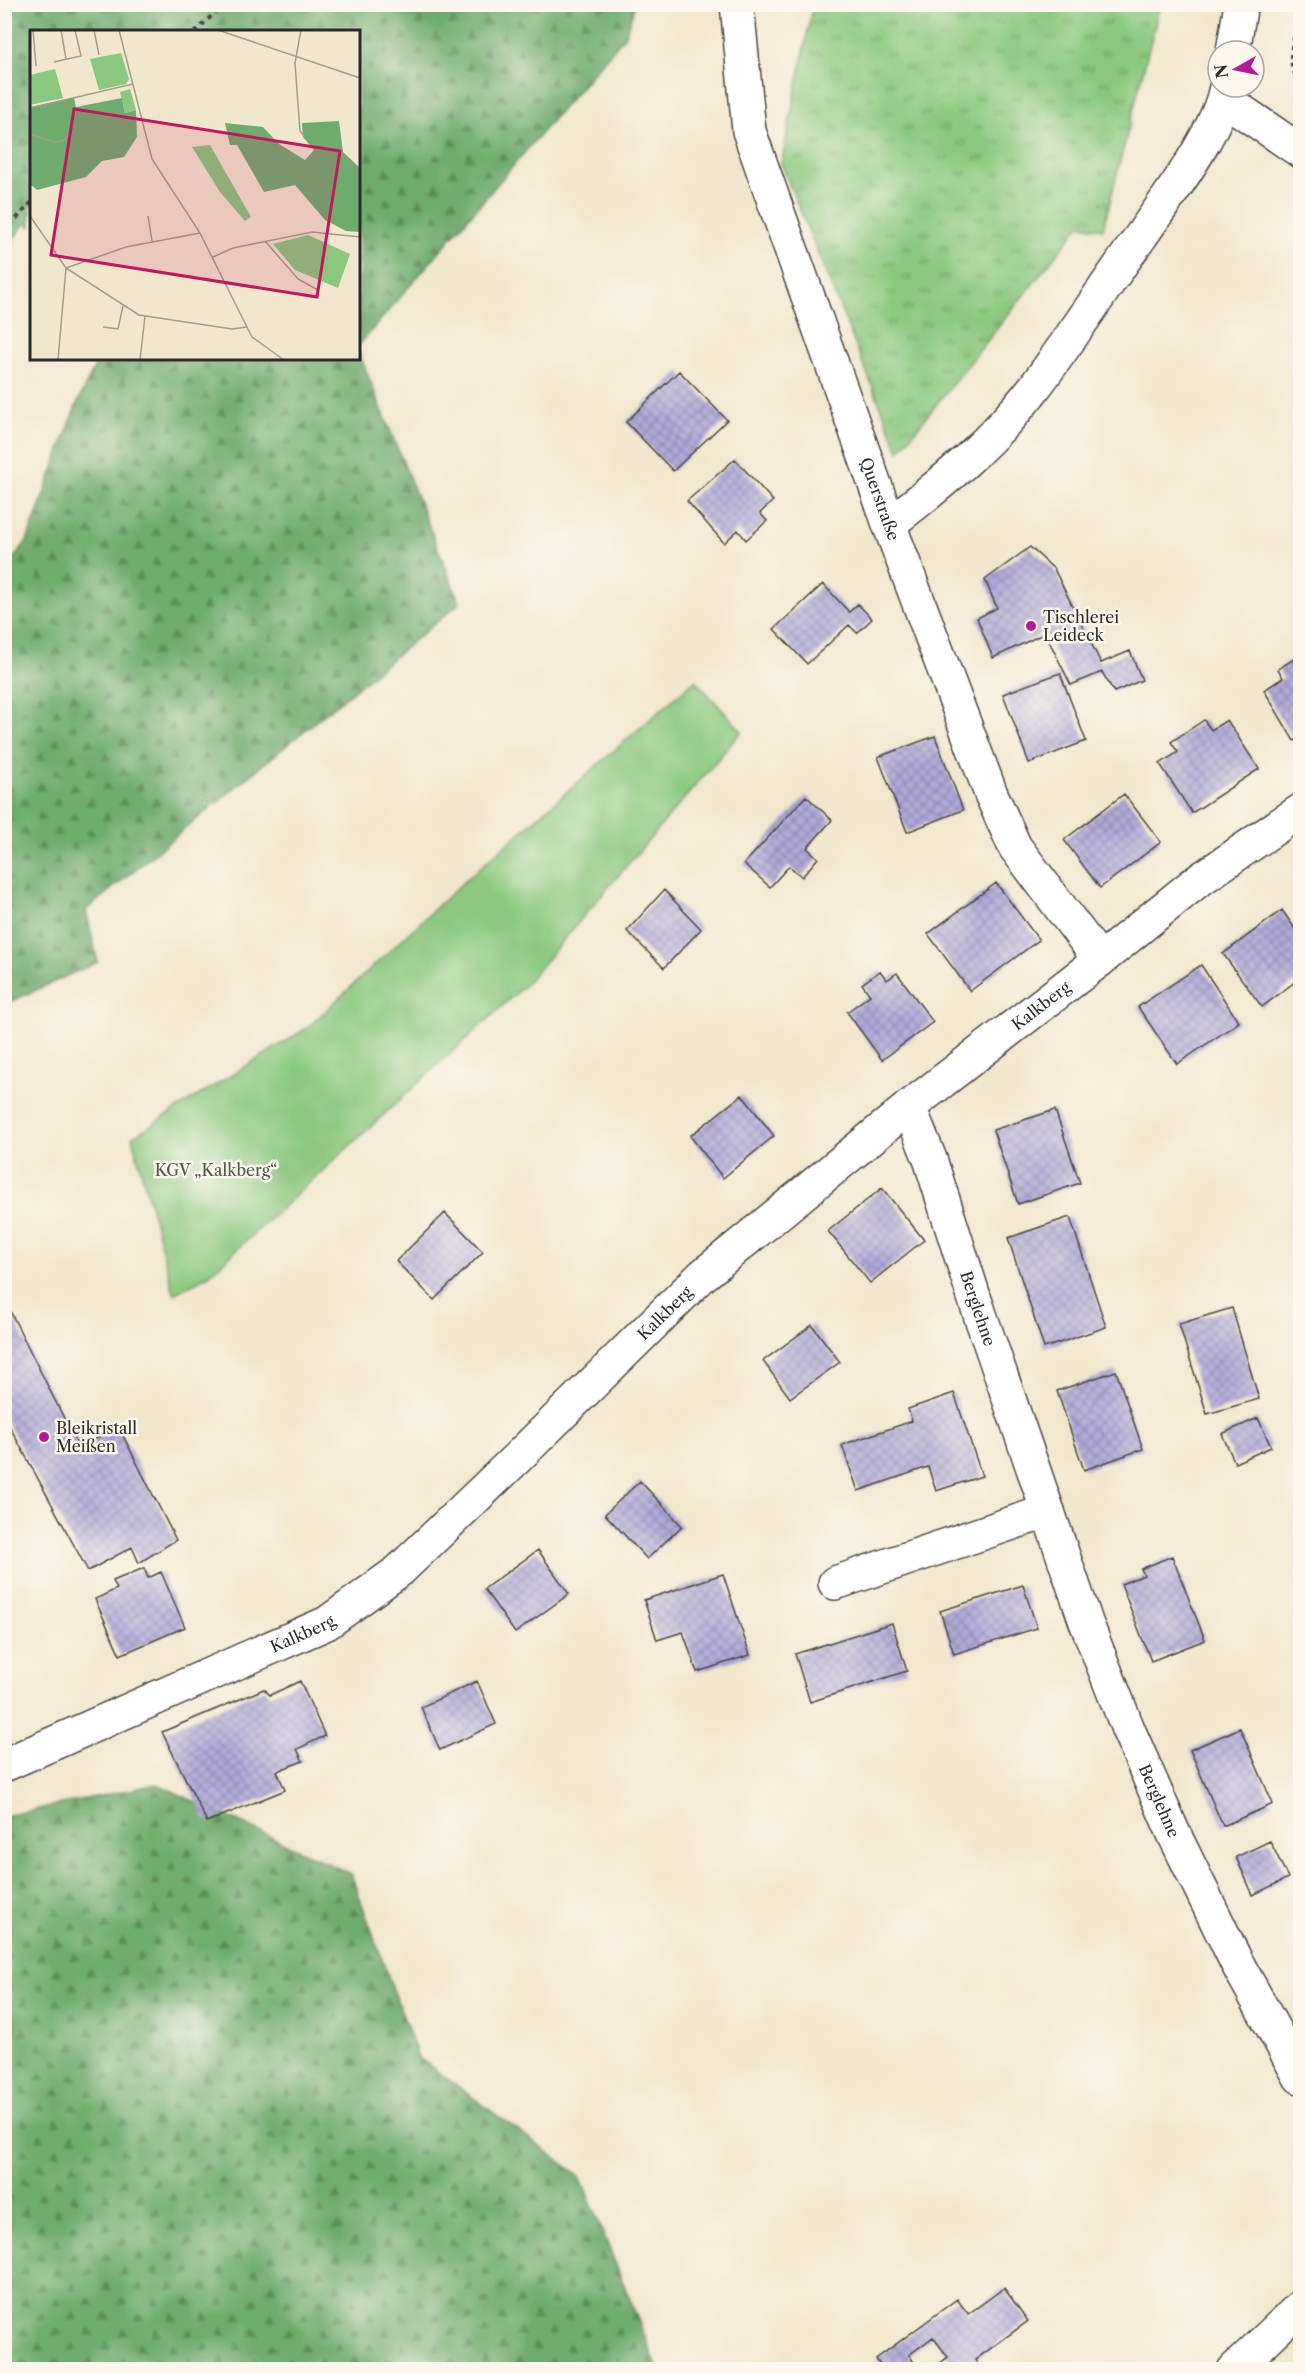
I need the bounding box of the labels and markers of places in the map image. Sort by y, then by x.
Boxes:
place label: Tischlerei Leideck [1043,607,1119,645]
marker: Tischlerei Leideck [1024,619,1038,633]
place label: Bleikristall Meißen [56,1418,137,1456]
marker: Bleikristall Meißen [37,1430,51,1444]

